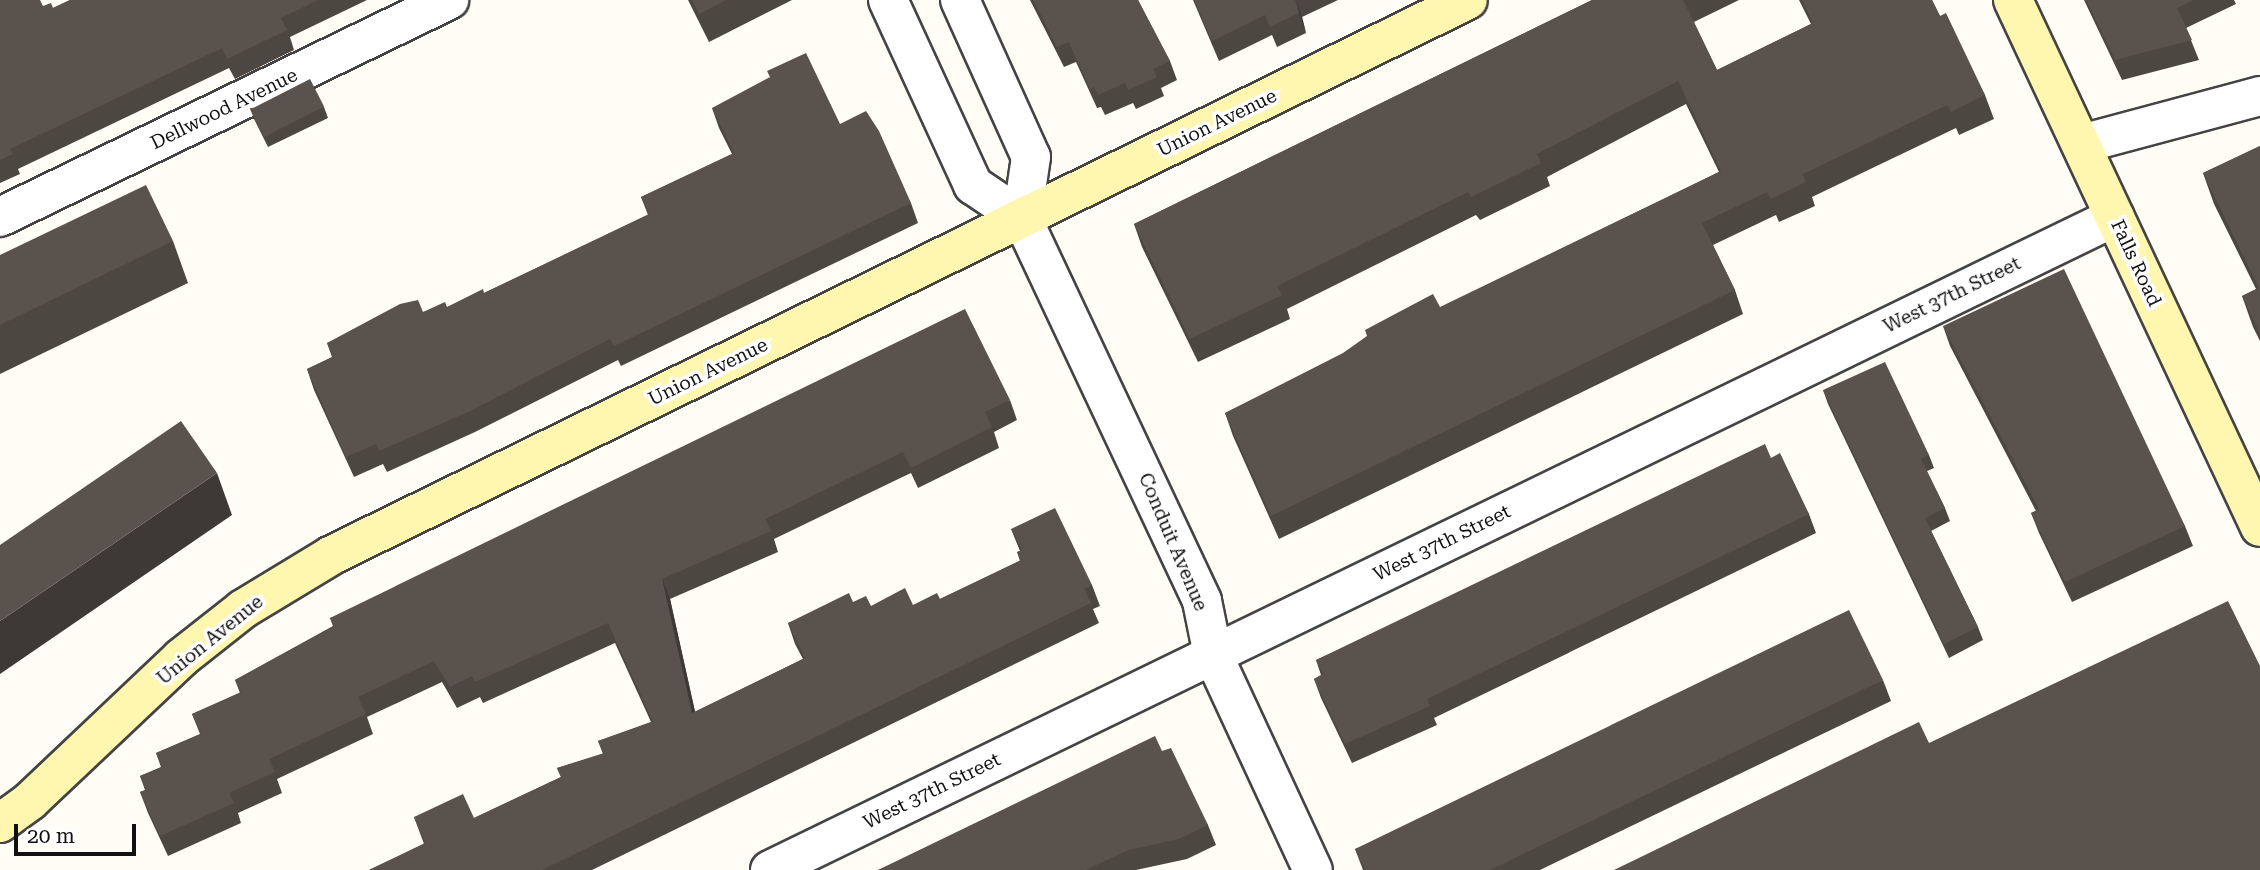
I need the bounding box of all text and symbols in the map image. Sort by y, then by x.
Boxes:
street label: Dellwood Avenue [147,64,301,154]
street label: Union Avenue [1154,84,1280,162]
street label: Falls Road [2106,216,2166,310]
street label: West 37th Street [1880,252,2024,338]
street label: Union Avenue [645,333,771,411]
street label: Conduit Avenue [1134,470,1212,614]
street label: West 37th Street [1370,500,1514,586]
street label: Union Avenue [152,590,268,690]
street label: West 37th Street [860,748,1004,834]
scale bar [18,810,140,854]
text: 20 m [27,824,75,848]

